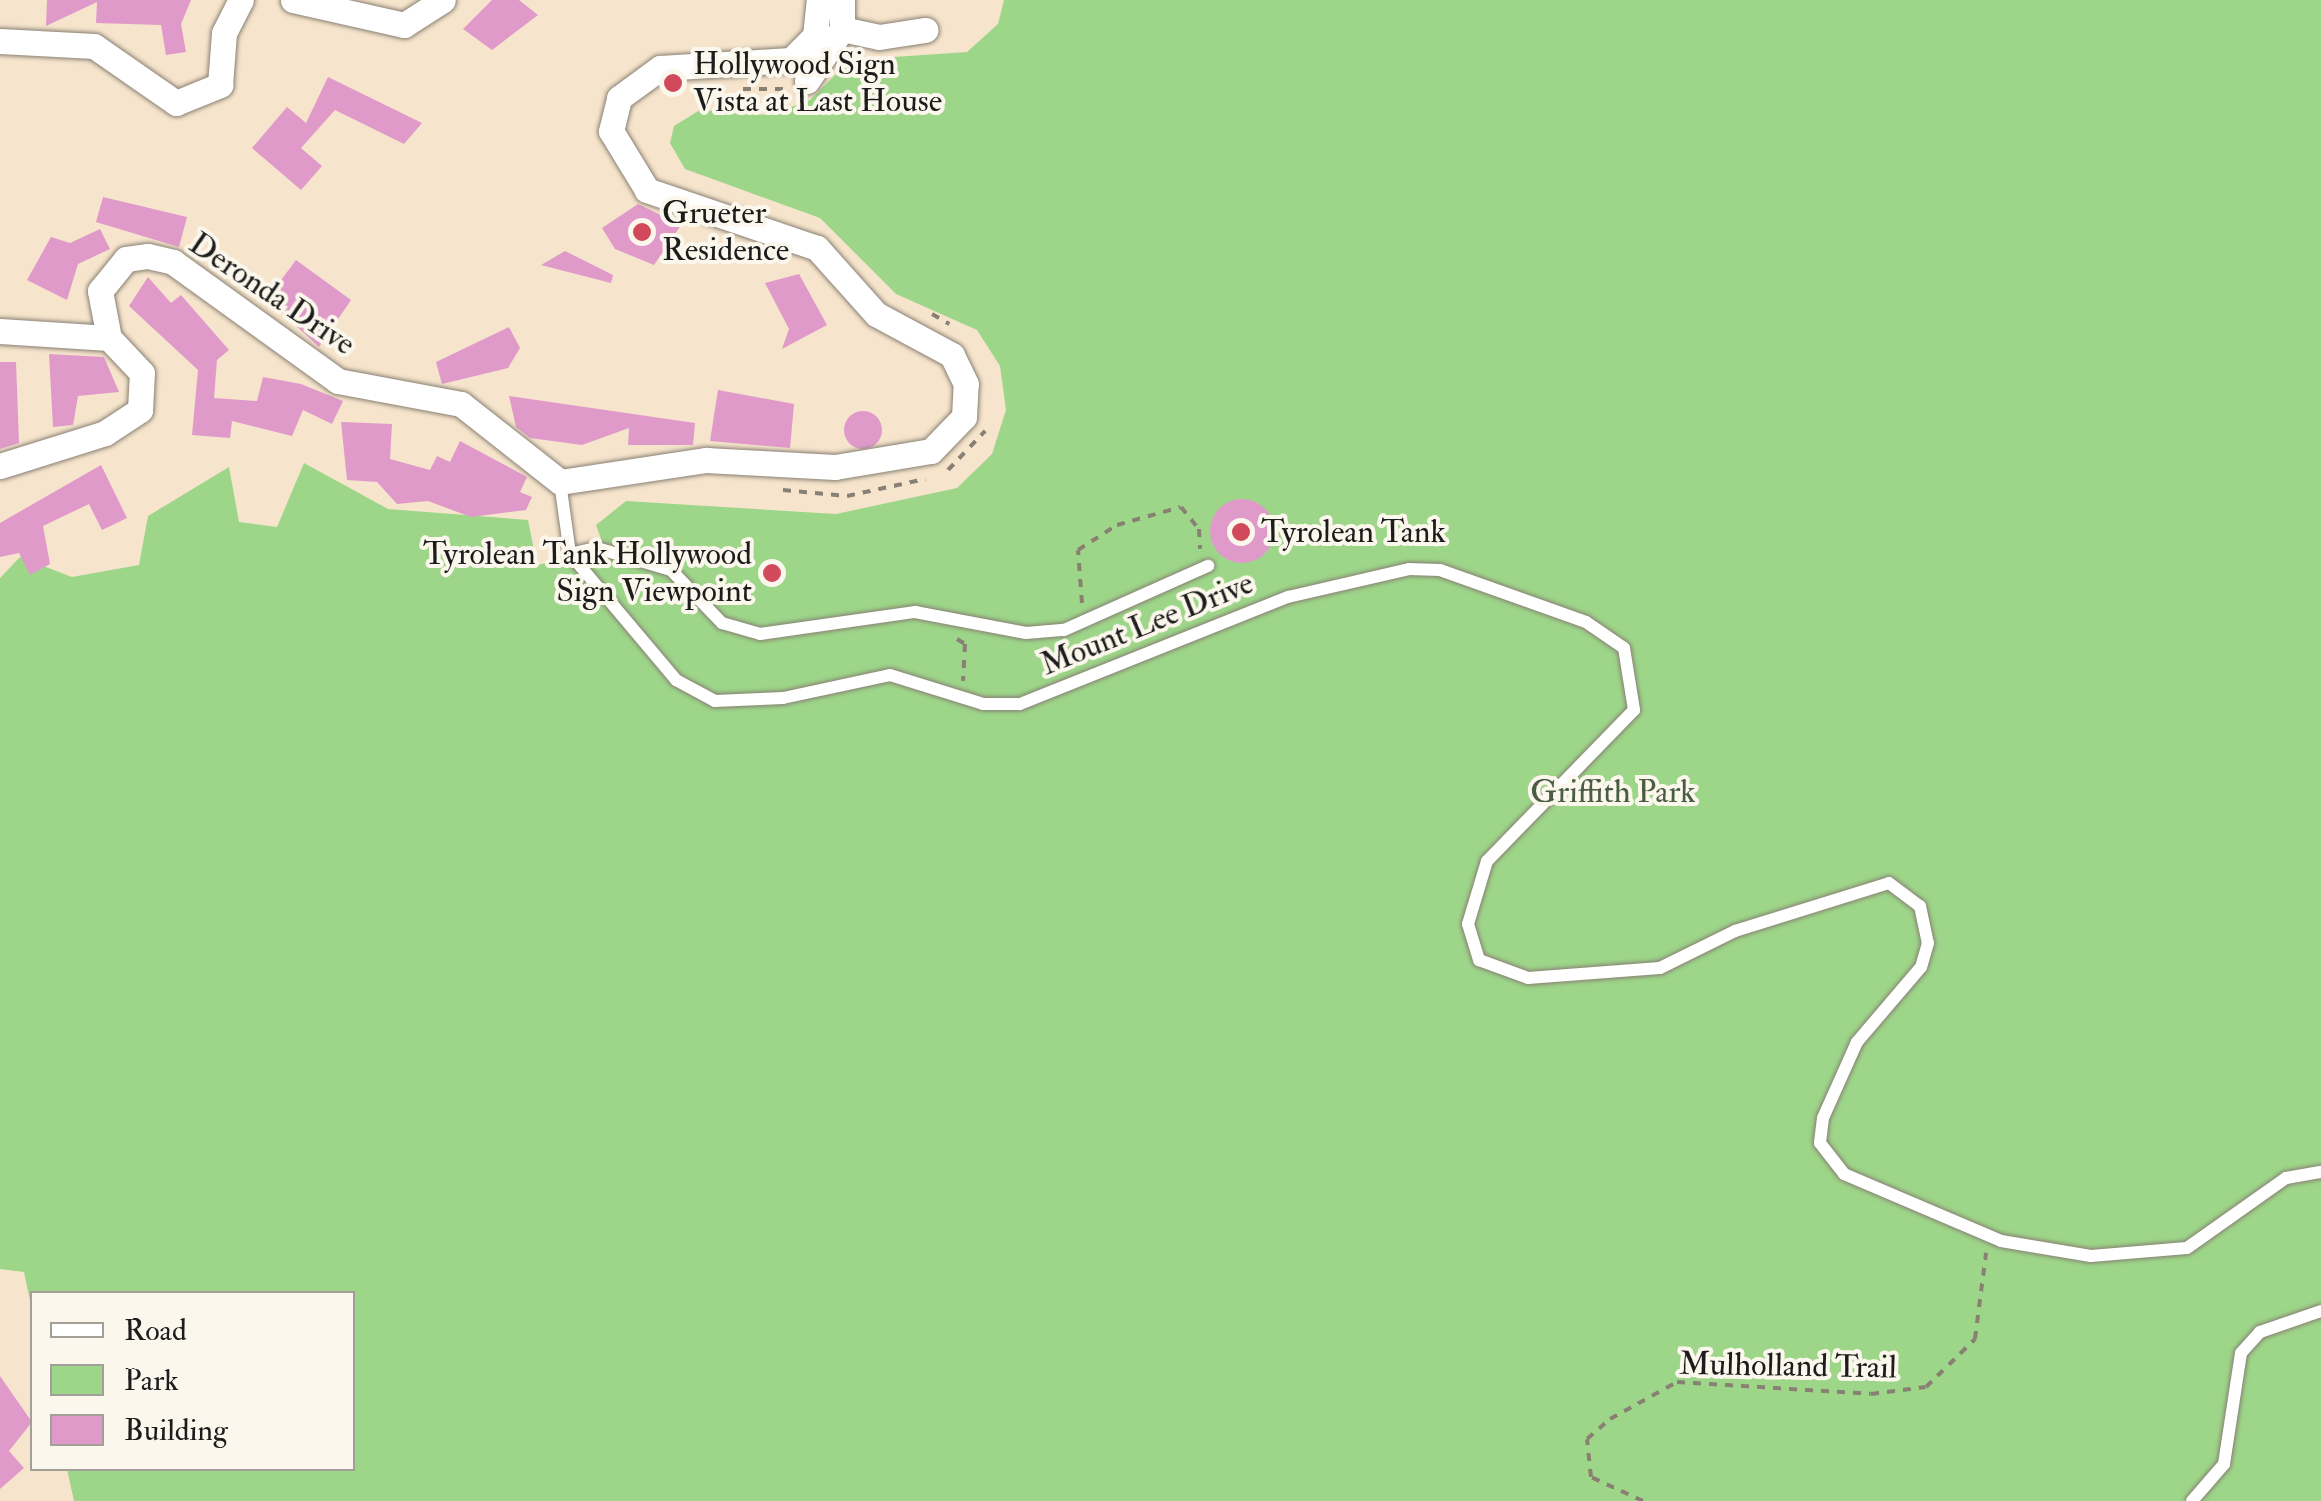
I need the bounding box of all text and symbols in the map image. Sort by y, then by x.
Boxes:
place label: Hollywood Sign Vista at Last House [693,46,942,121]
marker: Hollywood Sign Vista at Last House [662,72,684,94]
place label: Grueter Residence [662,195,789,270]
marker: Grueter Residence [631,221,653,243]
street label: Deronda Drive [182,224,362,364]
place label: Tyrolean Tank [1261,513,1446,551]
marker: Tyrolean Tank [1230,521,1252,543]
place label: Tyrolean Tank Hollywood Sign Viewpoint [423,536,752,611]
marker: Tyrolean Tank Hollywood Sign Viewpoint [761,562,783,584]
street label: Mount Lee Drive [1035,564,1259,684]
park label: Griffith Park [1530,773,1696,811]
legend [30,1291,355,1471]
text: Road [124,1312,187,1349]
street label: Mulholland Trail [1679,1345,1897,1387]
text: Park [124,1362,179,1399]
text: Building [124,1412,228,1449]

